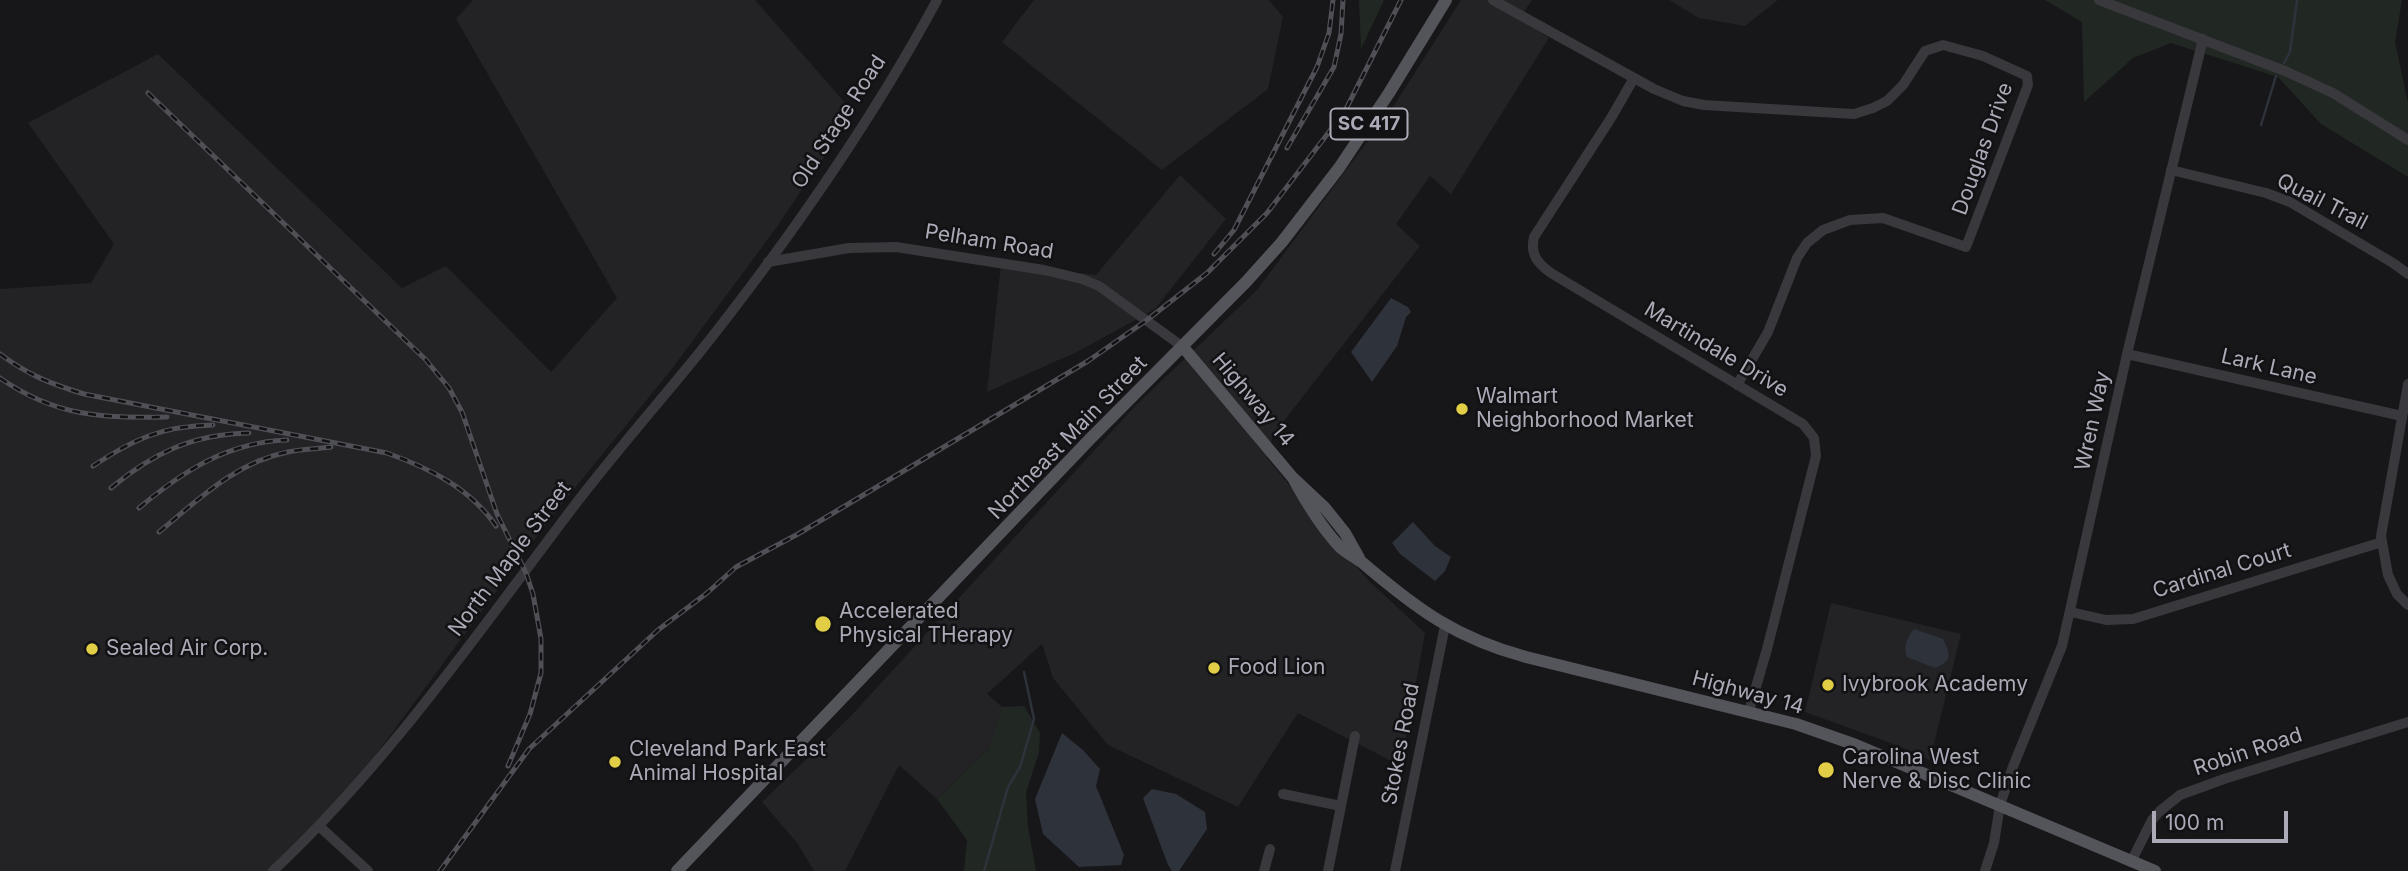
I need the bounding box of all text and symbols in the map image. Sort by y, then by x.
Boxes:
street label: Old Stage Road [787,51,891,193]
street label: Douglas Drive [1947,79,2019,219]
road number: SC 417 [1330,108,1408,140]
street label: Quail Trail [2272,168,2372,236]
street label: Pelham Road [923,219,1055,265]
street label: Martindale Drive [1639,297,1793,403]
street label: Lark Lane [2219,344,2319,390]
street label: Highway 14 [1207,348,1299,452]
street label: Northeast Main Street [983,351,1153,525]
street label: Wren Way [2070,369,2116,473]
place label: Walmart Neighborhood Market [1476,384,1694,434]
marker: Walmart Neighborhood Market [1454,401,1470,417]
street label: North Maple Street [443,476,577,642]
street label: Cardinal Court [2150,538,2294,604]
place label: Accelerated Physical THerapy [839,599,1013,649]
marker: Accelerated Physical THerapy [813,614,833,634]
place label: Sealed Air Corp. [106,636,268,662]
marker: Sealed Air Corp. [84,641,100,657]
place label: Food Lion [1228,655,1325,681]
marker: Food Lion [1206,660,1222,676]
street label: Highway 14 [1689,666,1807,720]
place label: Ivybrook Academy [1842,672,2028,698]
marker: Ivybrook Academy [1820,677,1836,693]
street label: Stokes Road [1377,681,1425,807]
street label: Robin Road [2191,723,2305,781]
place label: Cleveland Park East Animal Hospital [629,737,826,787]
place label: Carolina West Nerve & Disc Clinic [1842,745,2032,795]
marker: Cleveland Park East Animal Hospital [607,754,623,770]
marker: Carolina West Nerve & Disc Clinic [1816,760,1836,780]
scale bar [2156,798,2292,842]
text: 100 m [2165,810,2224,835]

